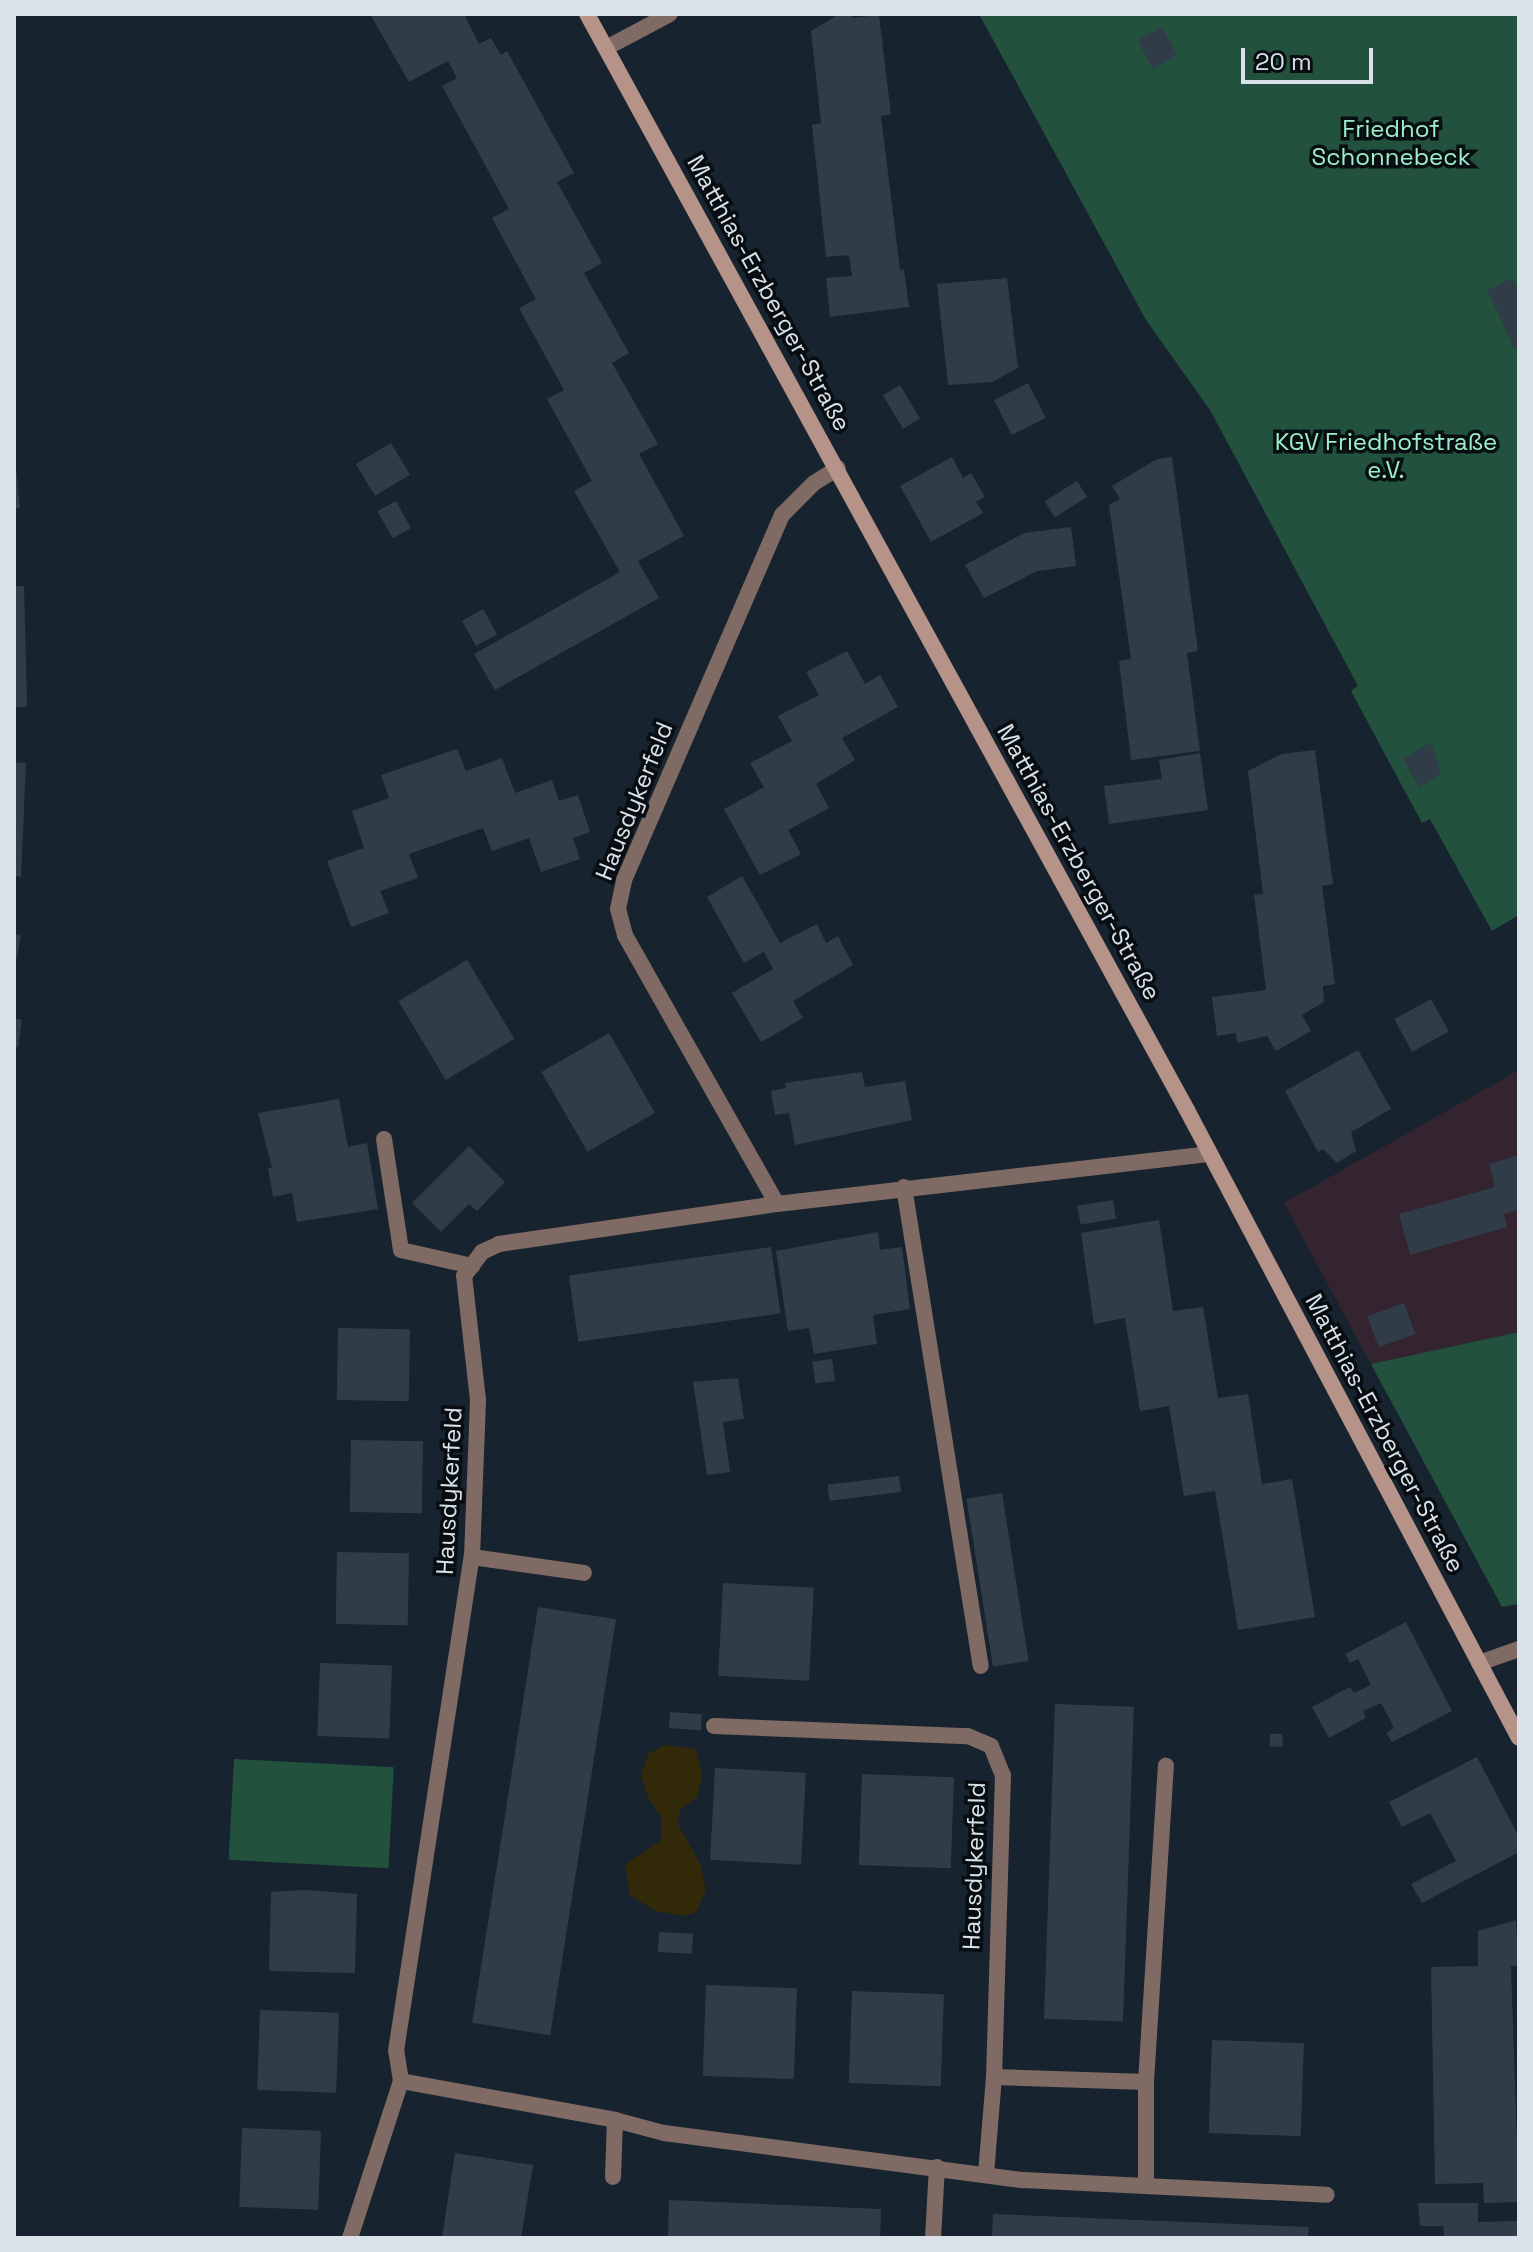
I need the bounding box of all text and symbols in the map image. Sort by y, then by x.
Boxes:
scale bar [1245,32,1377,82]
text: 20 m [1255,46,1312,77]
park label: Friedhof Schonnebeck [1311,115,1471,171]
street label: Matthias-Erzberger-Straße [681,150,857,436]
park label: KGV Friedhofstraße e.V. [1275,428,1497,484]
street label: Hausdykerfeld [589,718,679,884]
street label: Matthias-Erzberger-Straße [991,719,1167,1005]
street label: Matthias-Erzberger-Straße [1299,1289,1471,1577]
street label: Hausdykerfeld [430,1406,468,1576]
street label: Hausdykerfeld [957,1782,991,1950]

